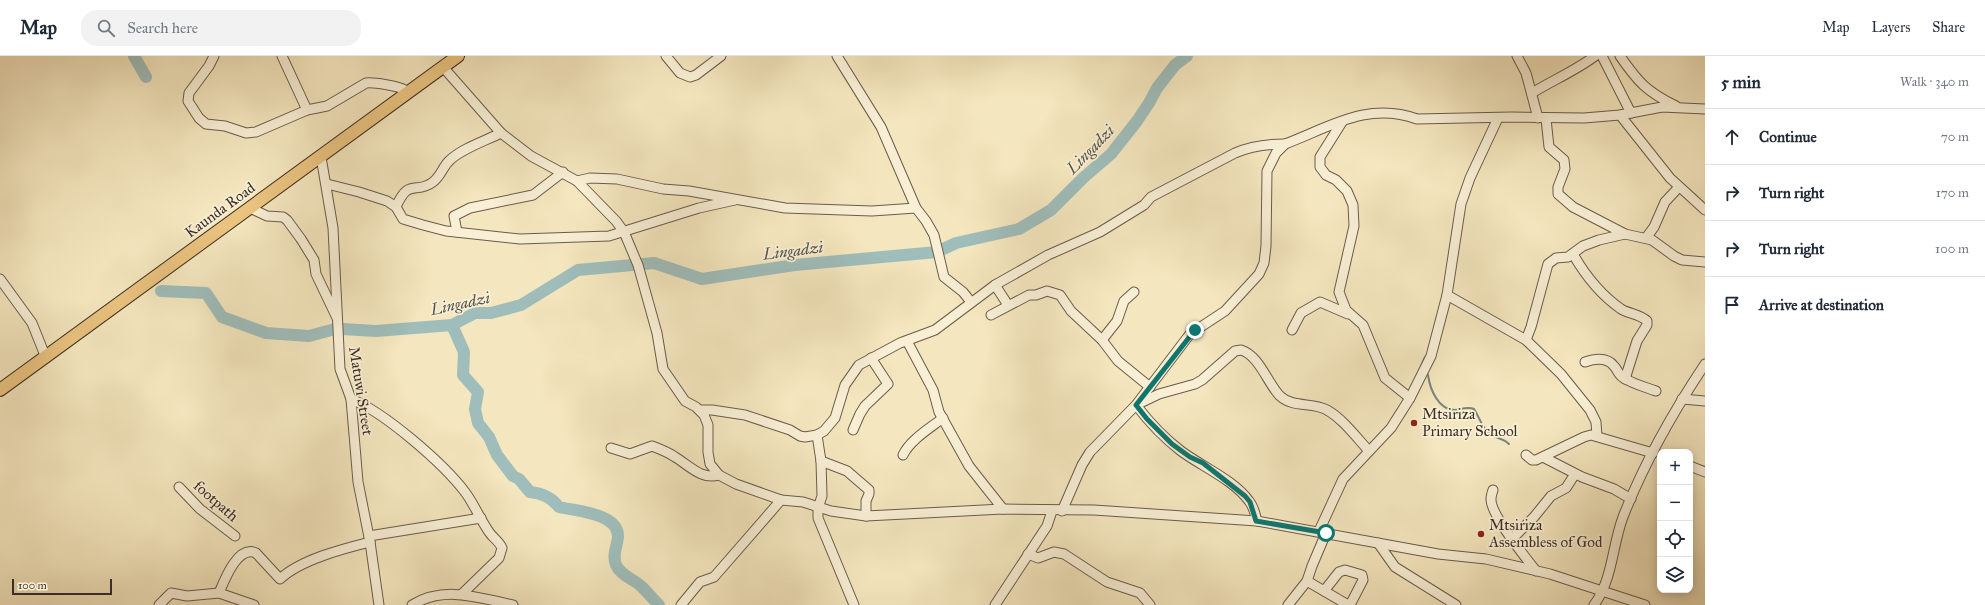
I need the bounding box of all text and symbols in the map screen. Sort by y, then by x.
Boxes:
search box [81,10,361,46]
text: Map [20,16,57,39]
icon: search [95,17,117,39]
text: Search here [127,19,198,37]
text: Map [1822,19,1850,36]
text: Layers [1872,19,1910,36]
text: Share [1932,19,1965,36]
text: 5 min [1721,72,1761,93]
text: Walk · 340 m [1900,74,1969,90]
water label: Lingadzi [1062,121,1118,178]
icon: ahead [1721,126,1743,148]
text: Continue [1759,128,1817,146]
text: 70 m [1941,129,1969,145]
street label: Kaunda Road [181,178,259,241]
icon: right [1721,182,1743,204]
text: Turn right [1759,184,1824,202]
text: 170 m [1936,185,1969,201]
water label: Lingadzi [761,237,825,264]
icon: right [1721,238,1743,260]
text: Turn right [1759,240,1824,258]
text: 100 m [1935,241,1969,257]
water label: Lingadzi [428,288,492,319]
icon: arrive [1721,294,1743,316]
text: Arrive at destination [1759,296,1884,314]
route end [1186,321,1204,339]
street label: Matuwi Street [345,345,377,437]
place label: Mtsiriza Primary School [1422,405,1519,440]
marker: Mtsiriza Primary School [1409,418,1419,428]
map controls [1657,449,1693,593]
button: + [1657,449,1693,485]
street label: footpath [190,477,242,526]
button: − [1657,485,1693,521]
place label: Mtsiriza Assembless of God [1488,516,1603,551]
button: locate [1657,521,1693,557]
route start [1317,524,1335,542]
marker: Mtsiriza Assembless of God [1476,529,1486,539]
button: layers [1657,557,1693,593]
scale bar [12,577,112,596]
text: 100 m [18,579,47,592]

